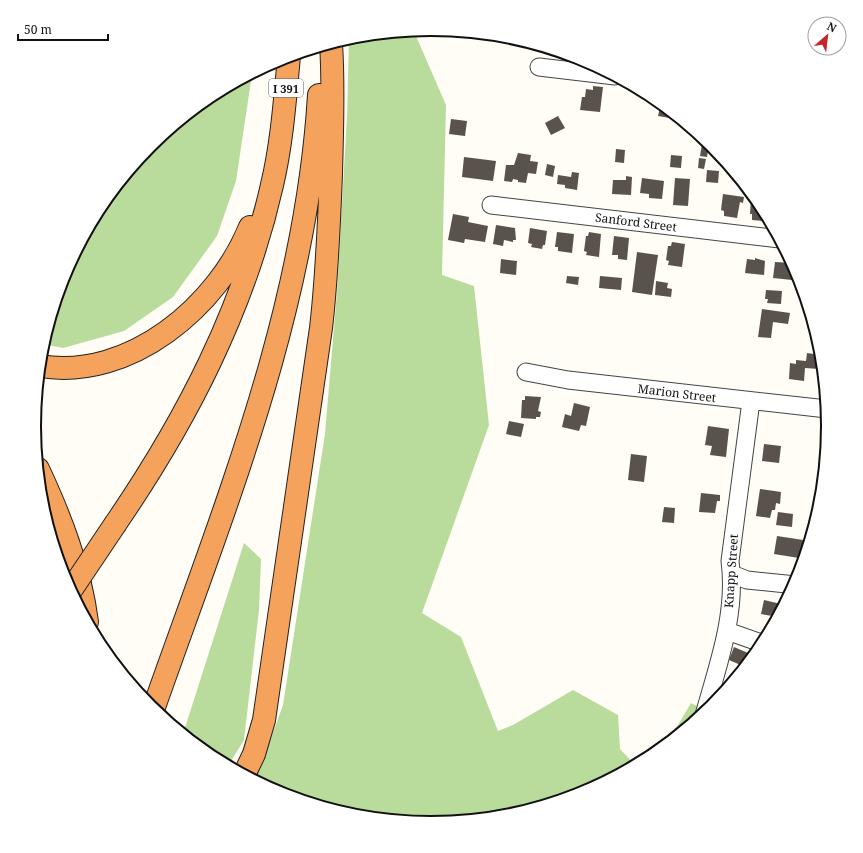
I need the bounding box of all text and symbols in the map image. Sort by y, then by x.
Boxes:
scale bar [18,16,108,42]
north arrow [807,16,847,56]
text: N [825,18,840,36]
text: 50 m [24,21,52,38]
road number: I 391 [269,79,303,97]
street label: Sanford Street [594,209,678,235]
street label: Marion Street [637,380,717,406]
street label: Knapp Street [720,533,742,609]

